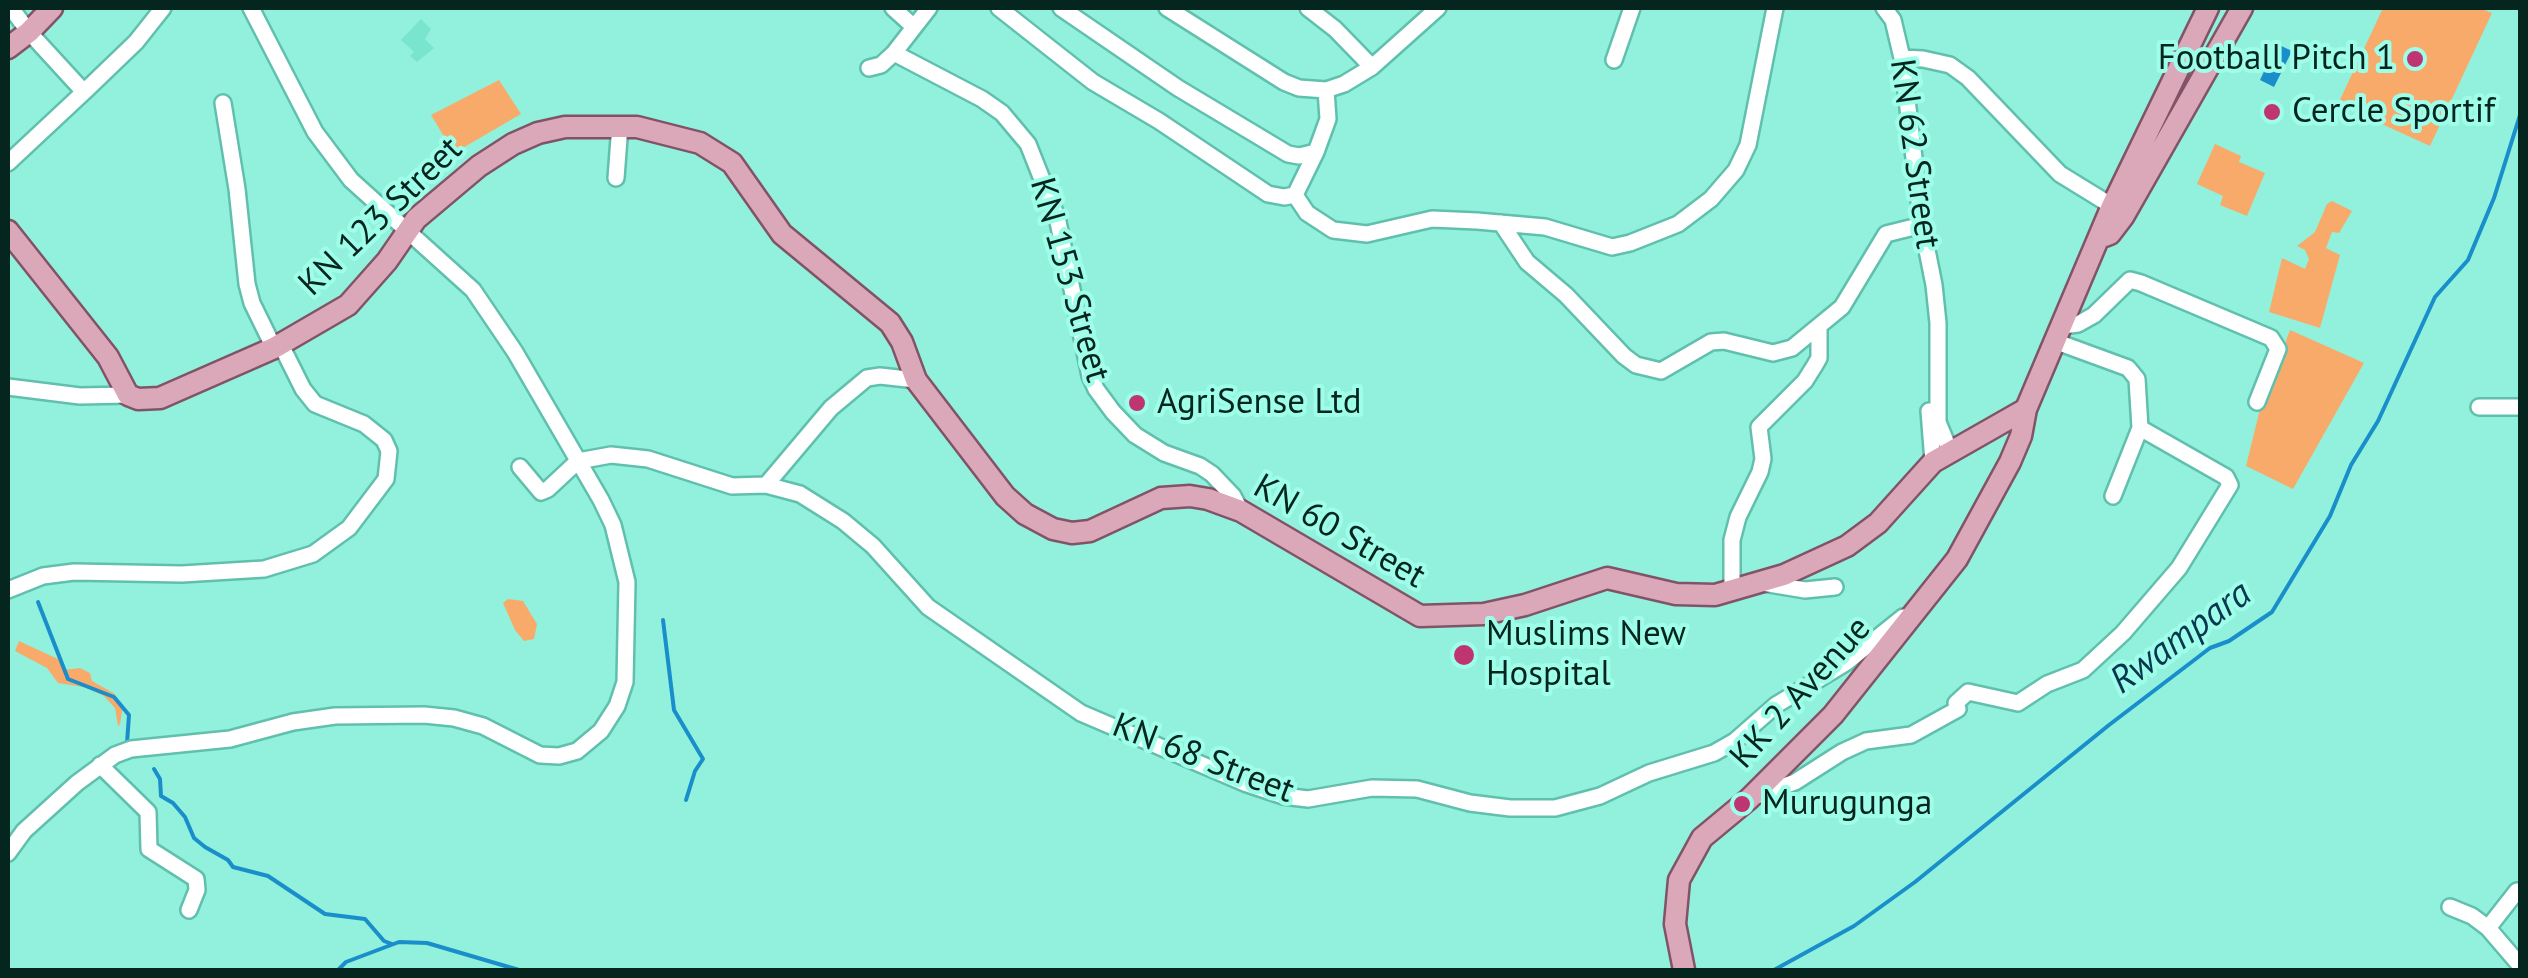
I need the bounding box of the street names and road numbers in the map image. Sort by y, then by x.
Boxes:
street label: KN 62 Street [1880,56,1948,252]
street label: KN 123 Street [291,129,471,305]
street label: KN 153 Street [1020,173,1118,387]
street label: KN 60 Street [1246,466,1432,598]
street label: KK 2 Avenue [1722,608,1880,778]
street label: KN 68 Street [1106,705,1300,813]

